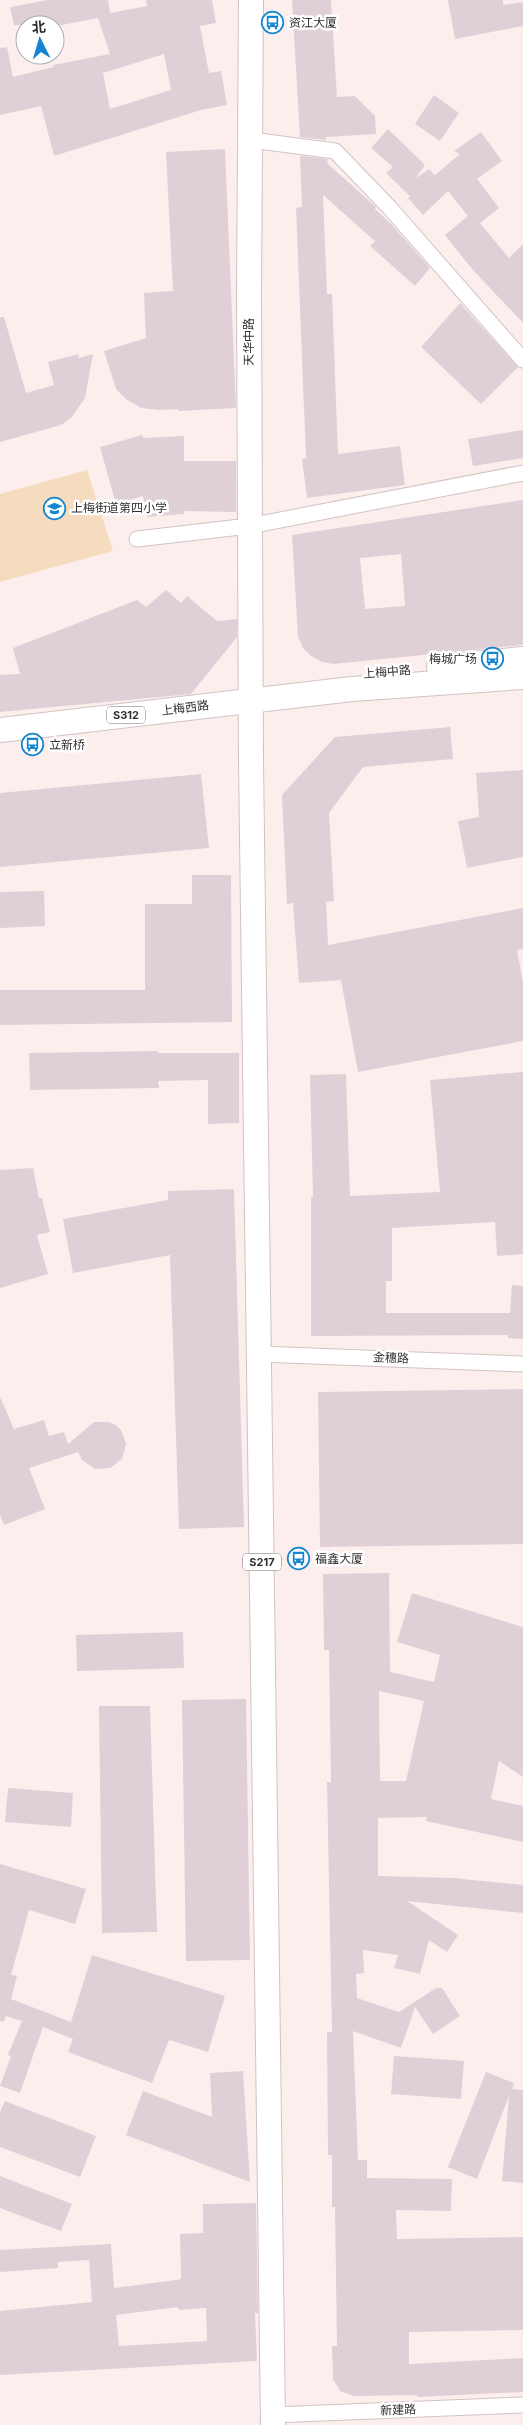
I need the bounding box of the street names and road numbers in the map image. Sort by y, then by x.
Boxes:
street label: 天华中路 [241,318,256,366]
street label: 上梅中路 [362,662,412,681]
street label: 上梅西路 [160,697,210,718]
road number: S312 [107,706,145,724]
street label: 金穗路 [373,1349,409,1366]
road number: S217 [243,1554,281,1570]
street label: 新建路 [380,2401,416,2418]

